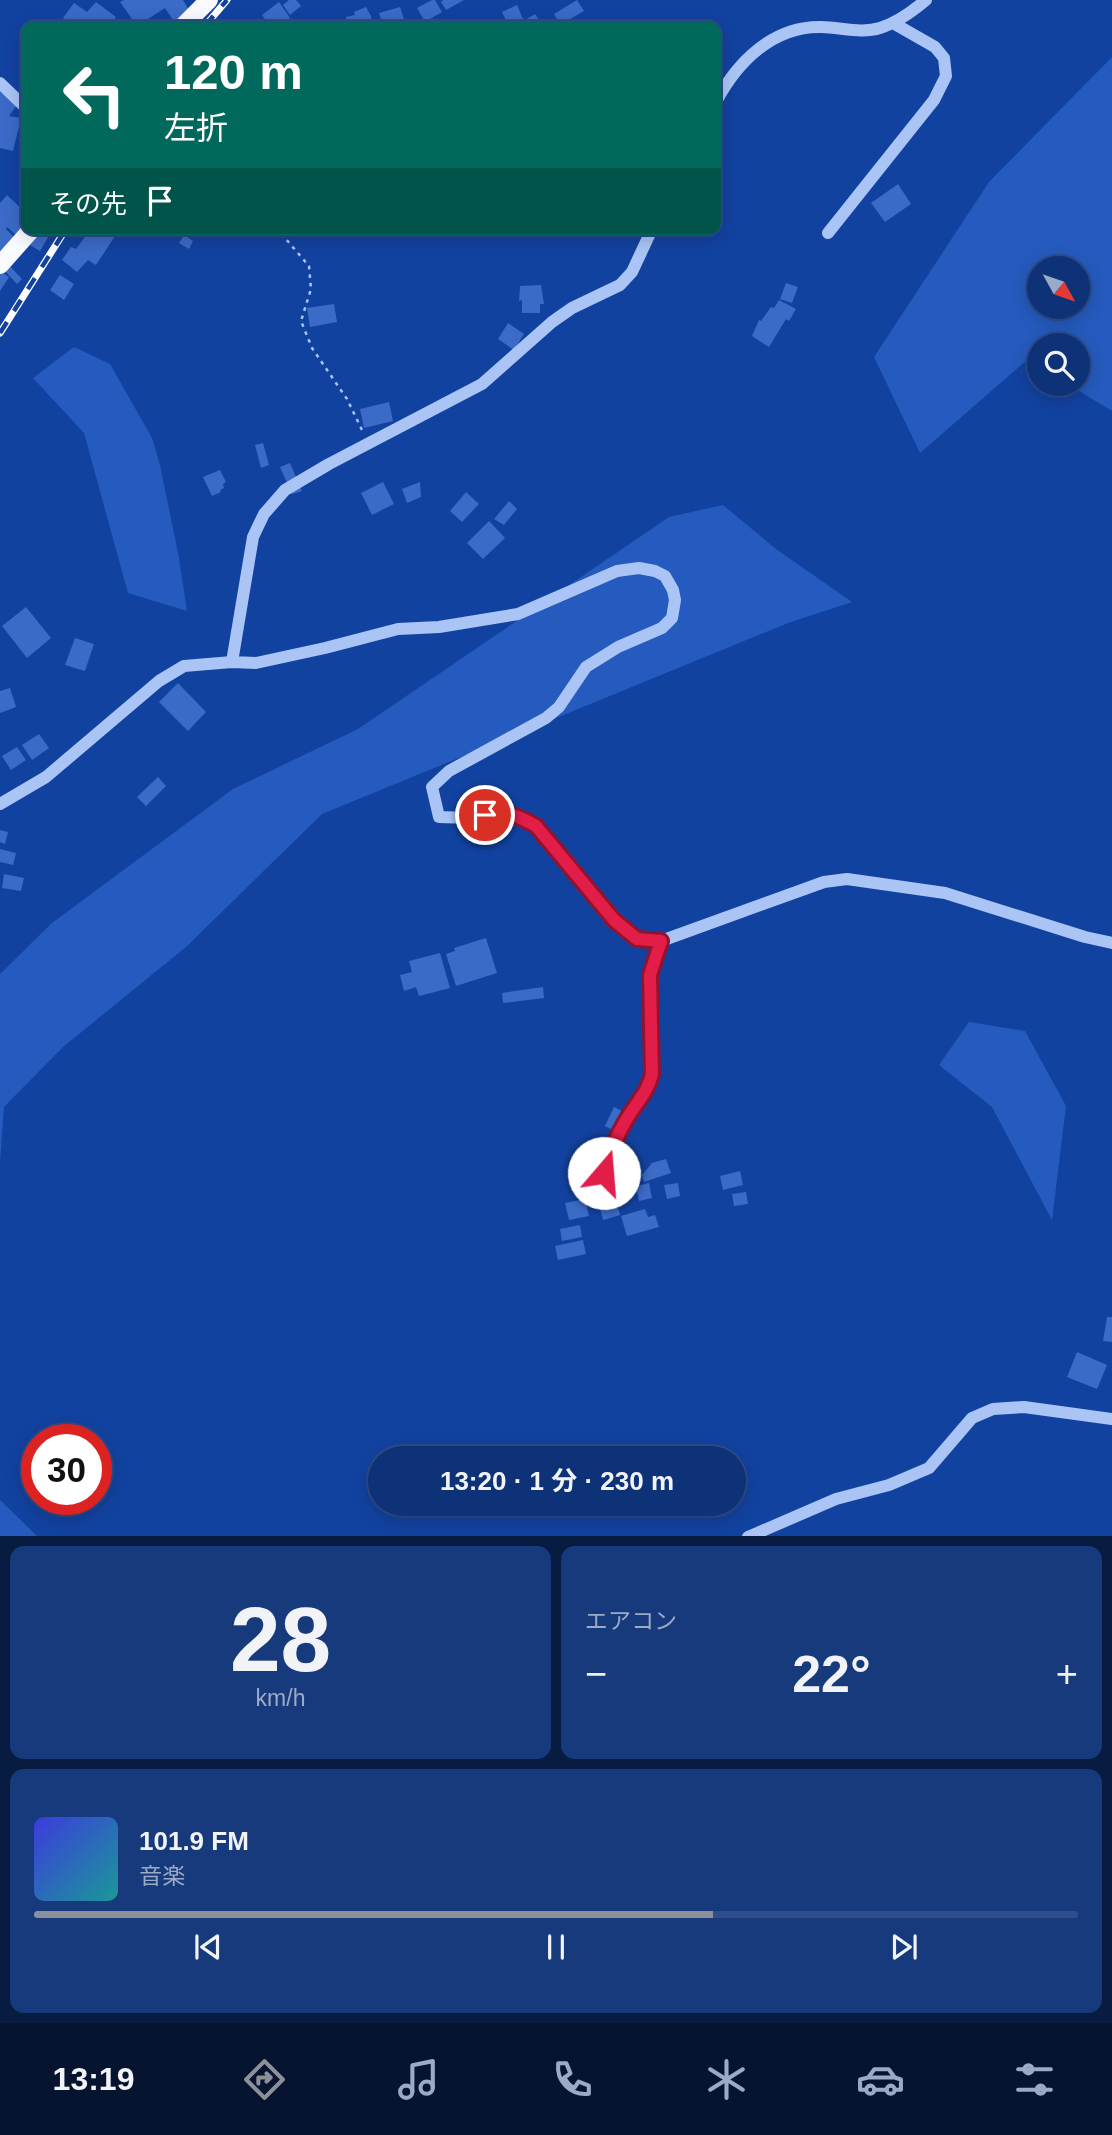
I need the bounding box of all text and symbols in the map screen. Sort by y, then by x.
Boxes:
text: 120 m [164,45,303,99]
icon: left [49,49,140,140]
text: 左折 [164,110,228,146]
icon: arrive [141,182,179,220]
text: その先 [49,189,127,219]
north arrow [1027,256,1090,318]
map controls [1027,256,1090,396]
button: search [1027,333,1090,396]
pin [455,785,515,845]
icon: arrive [466,796,504,834]
position arrow [567,1136,641,1210]
speed limit sign: 30 [21,1424,112,1515]
text: 13:20 · 1 分 · 230 m [440,1466,674,1496]
text: 28 [230,1589,331,1690]
text: エアコン [585,1608,677,1634]
text: 22° [792,1645,871,1703]
text: − [585,1653,607,1695]
text: + [1056,1653,1078,1695]
text: km/h [256,1685,305,1711]
text: 101.9 FM [139,1826,249,1856]
text: 音楽 [139,1863,185,1889]
icon: previous [189,1928,227,1966]
icon: pause [537,1928,575,1966]
icon: next [885,1928,923,1966]
icon: directions [240,2055,289,2104]
icon: music [394,2055,443,2104]
icon: phone [548,2055,597,2104]
icon: climate [702,2055,751,2104]
icon: car [856,2055,905,2104]
icon: filters [1010,2055,1059,2104]
text: 13:19 [53,2061,134,2097]

